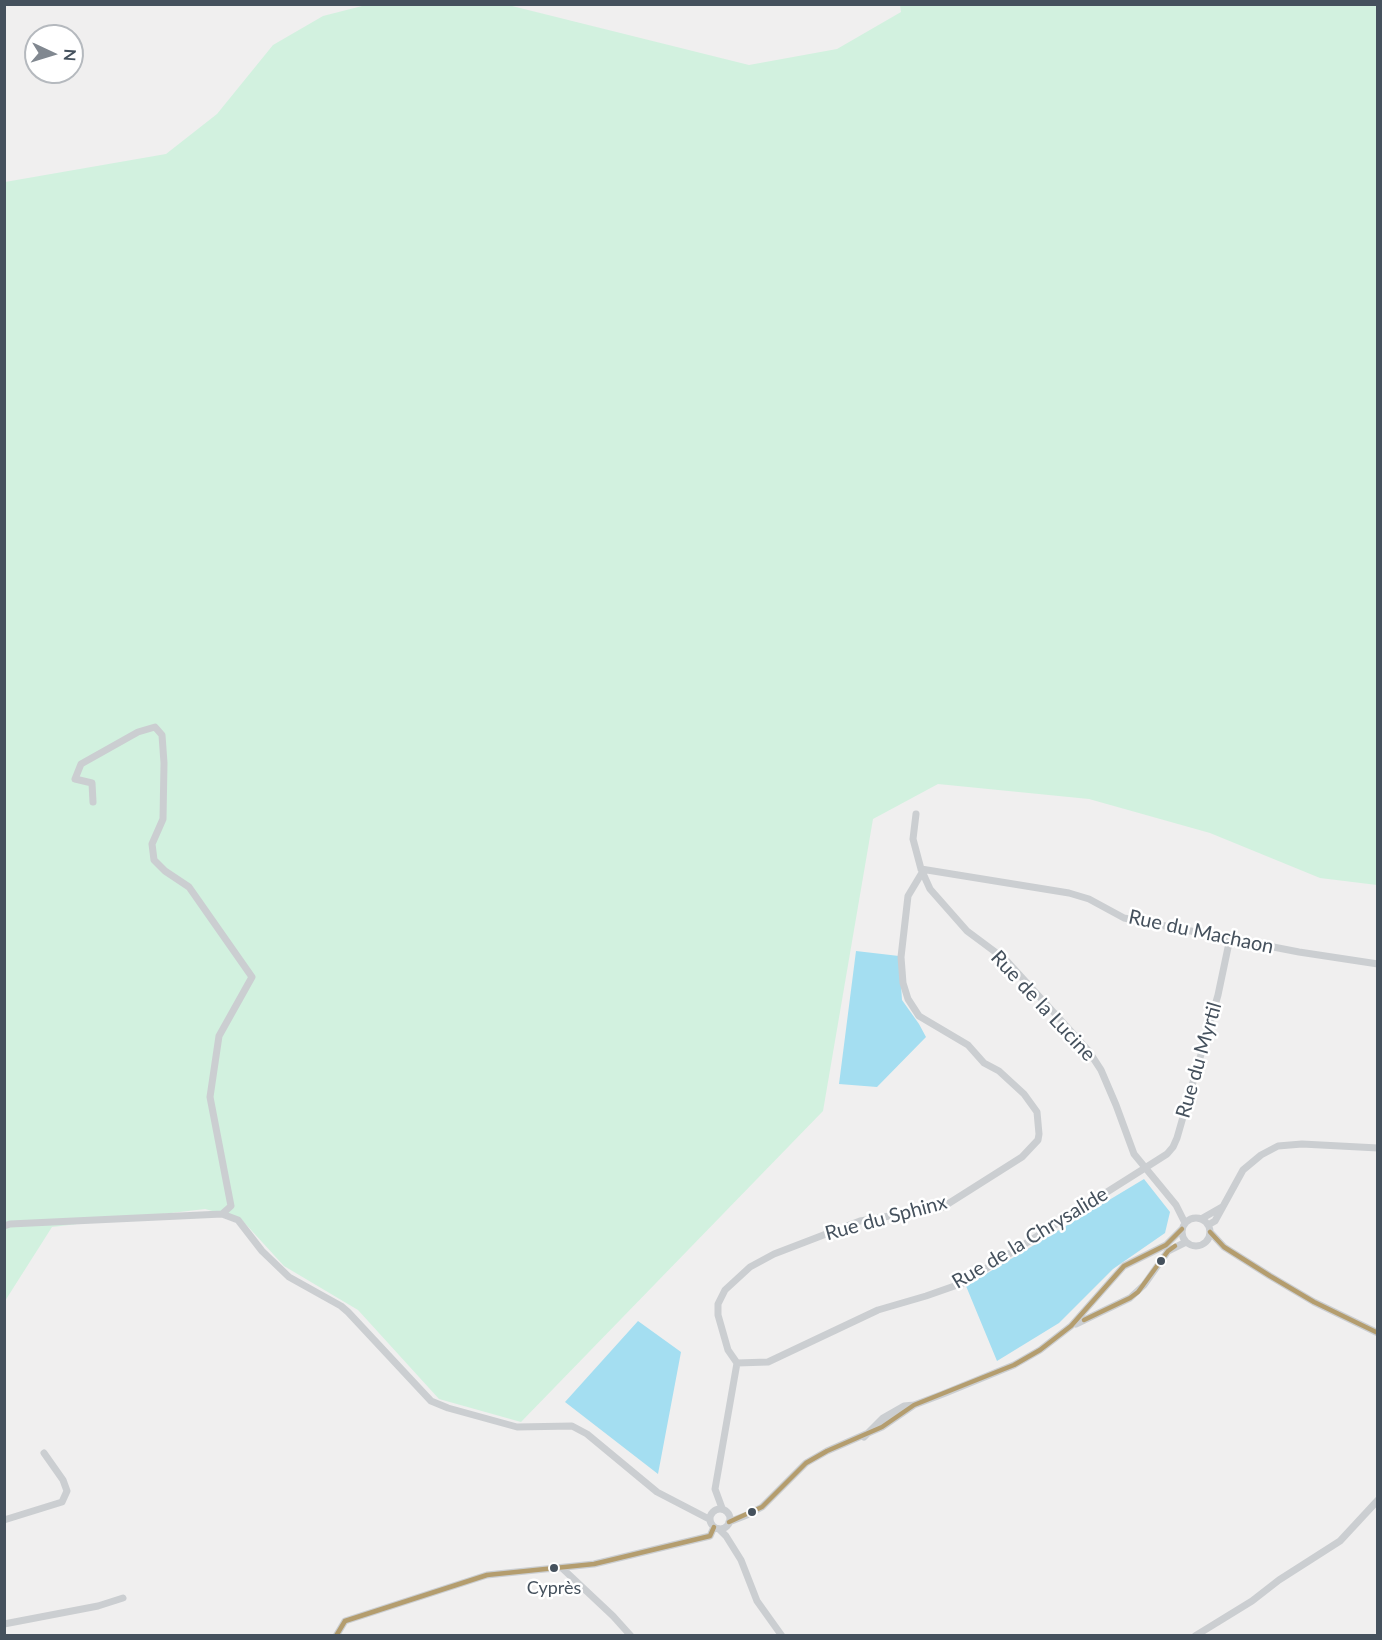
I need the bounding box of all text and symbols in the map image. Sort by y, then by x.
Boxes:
north arrow [24,24,84,84]
text: N [61,48,80,62]
street label: Rue du Machaon [1126,905,1276,959]
street label: Rue de la Lucine [986,946,1100,1066]
street label: Rue du Myrtil [1171,999,1227,1121]
street label: Rue de la Chrysalide [948,1182,1112,1294]
street label: Rue du Sphinx [822,1190,950,1246]
unlabelled marker [1155,1255,1167,1267]
unlabelled marker [746,1506,758,1518]
marker: Cyprès [548,1562,560,1574]
place label: Cyprès [527,1577,581,1599]

